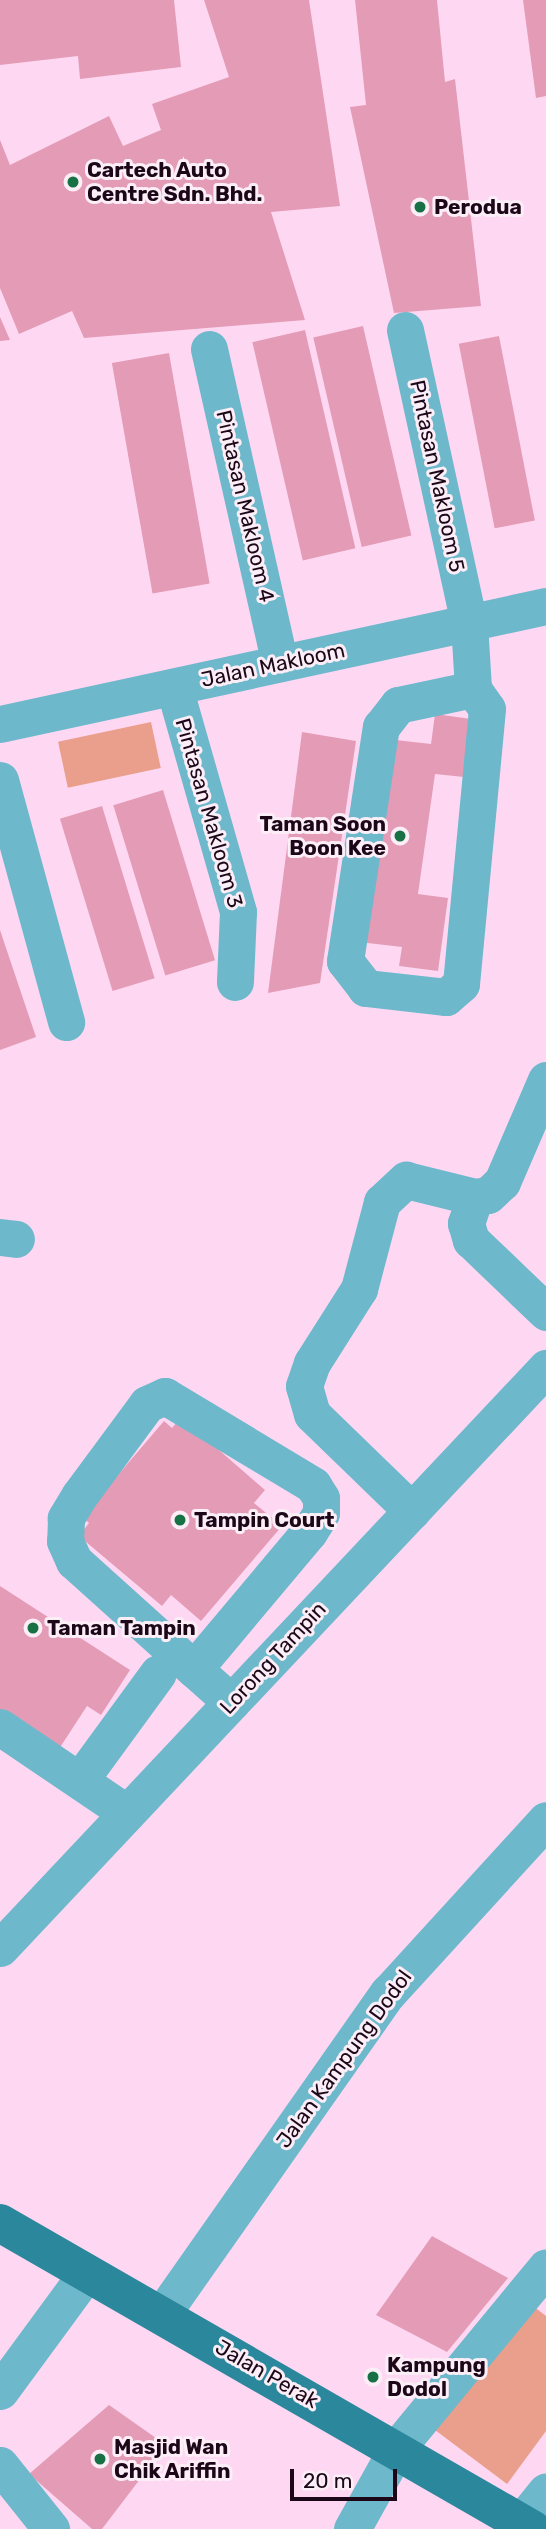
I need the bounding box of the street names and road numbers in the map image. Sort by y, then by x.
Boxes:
street label: Pintasan Makloom 5 [404,378,470,574]
street label: Pintasan Makloom 4 [211,408,279,604]
street label: Jalan Makloom [199,637,347,693]
street label: Pintasan Makloom 3 [170,715,248,911]
street label: Lorong Tampin [214,1596,332,1720]
street label: Jalan Kampung Dodol [271,1965,417,2153]
street label: Jalan Perak [211,2334,323,2414]

